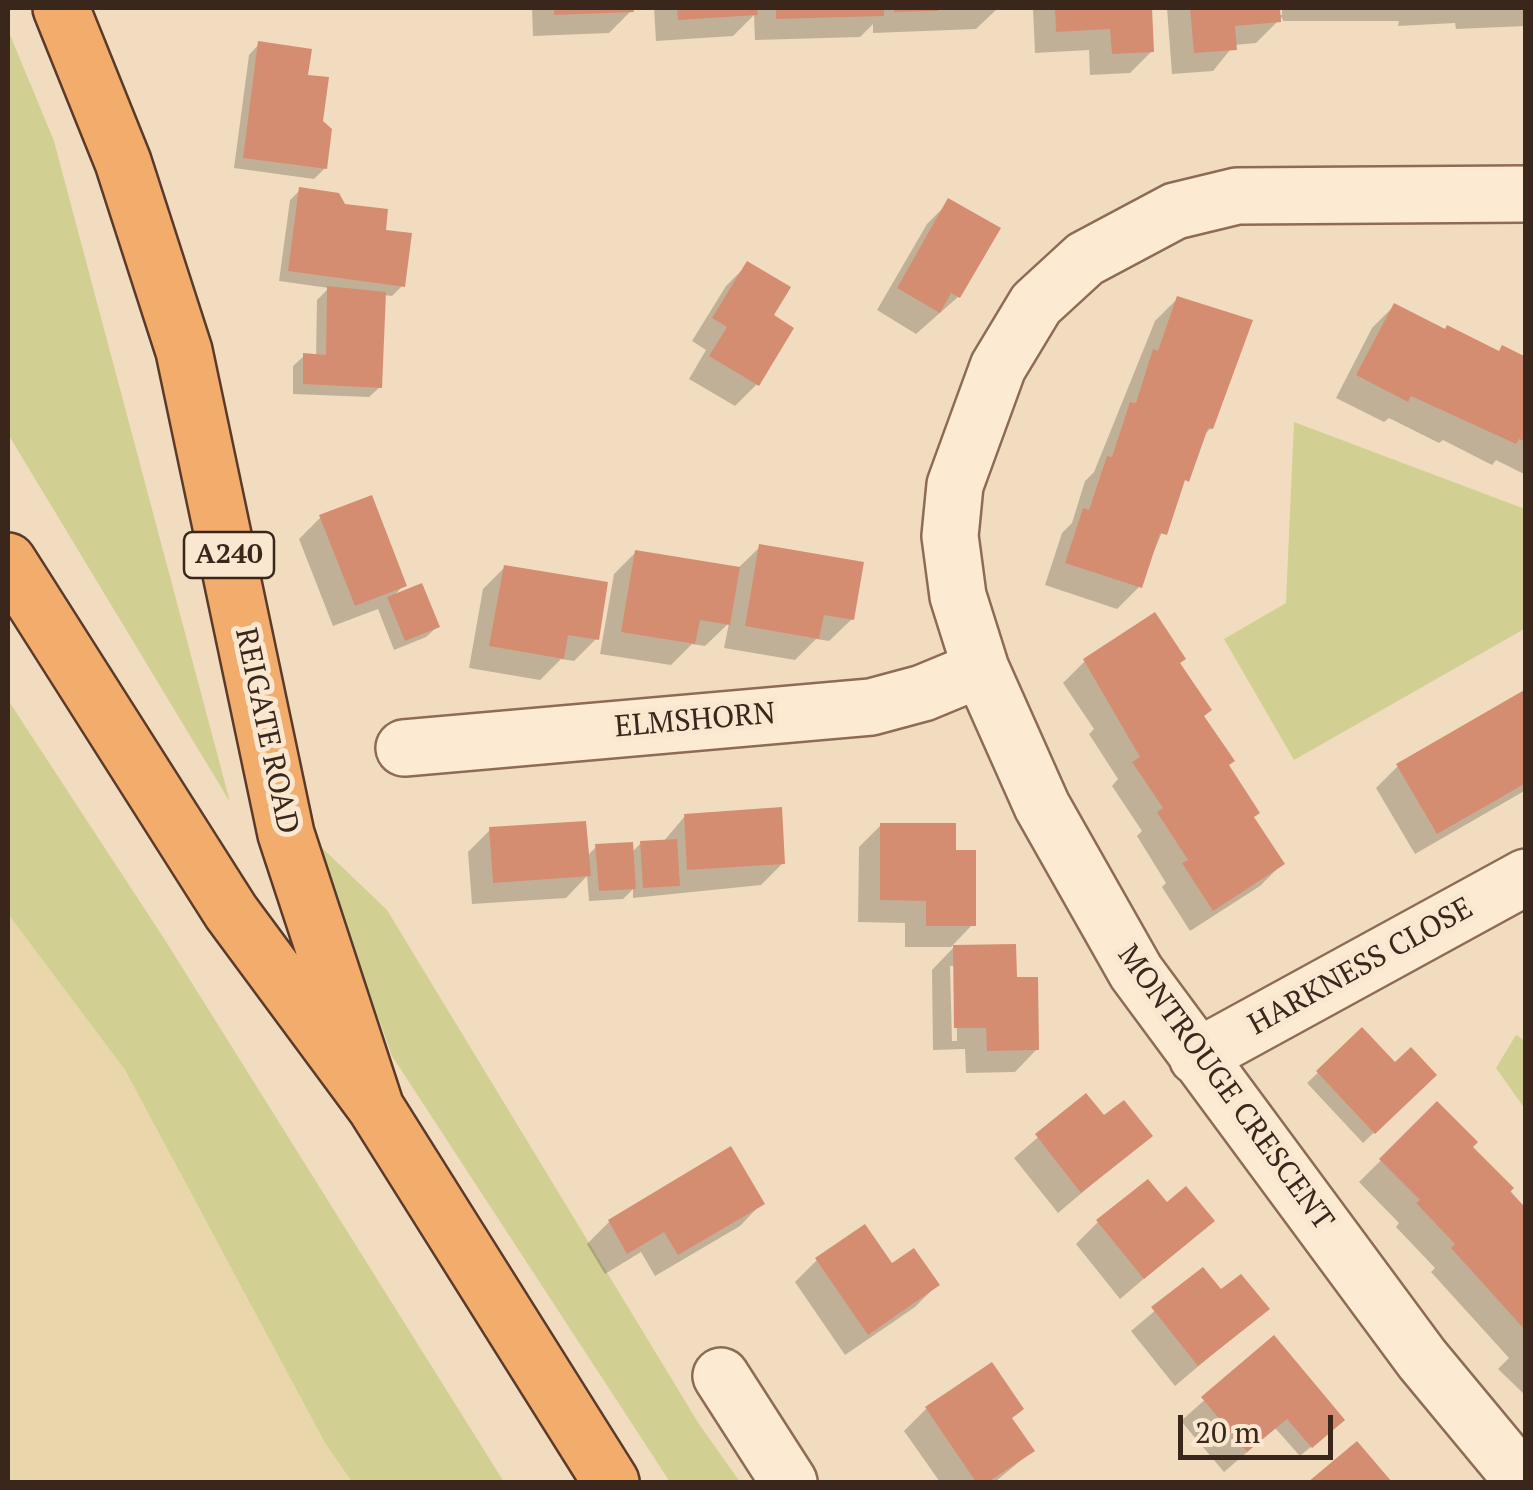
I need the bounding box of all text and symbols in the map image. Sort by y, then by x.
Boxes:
road number: A240 [184,532,274,578]
street label: REIGATE ROAD [227,625,305,837]
street label: ELMSHORN [613,696,777,746]
street label: HARKNESS CLOSE [1243,891,1479,1043]
street label: MONTROUGE CRESCENT [1109,938,1341,1238]
scale bar [1183,1395,1338,1457]
text: 20 m [1195,1412,1260,1452]

